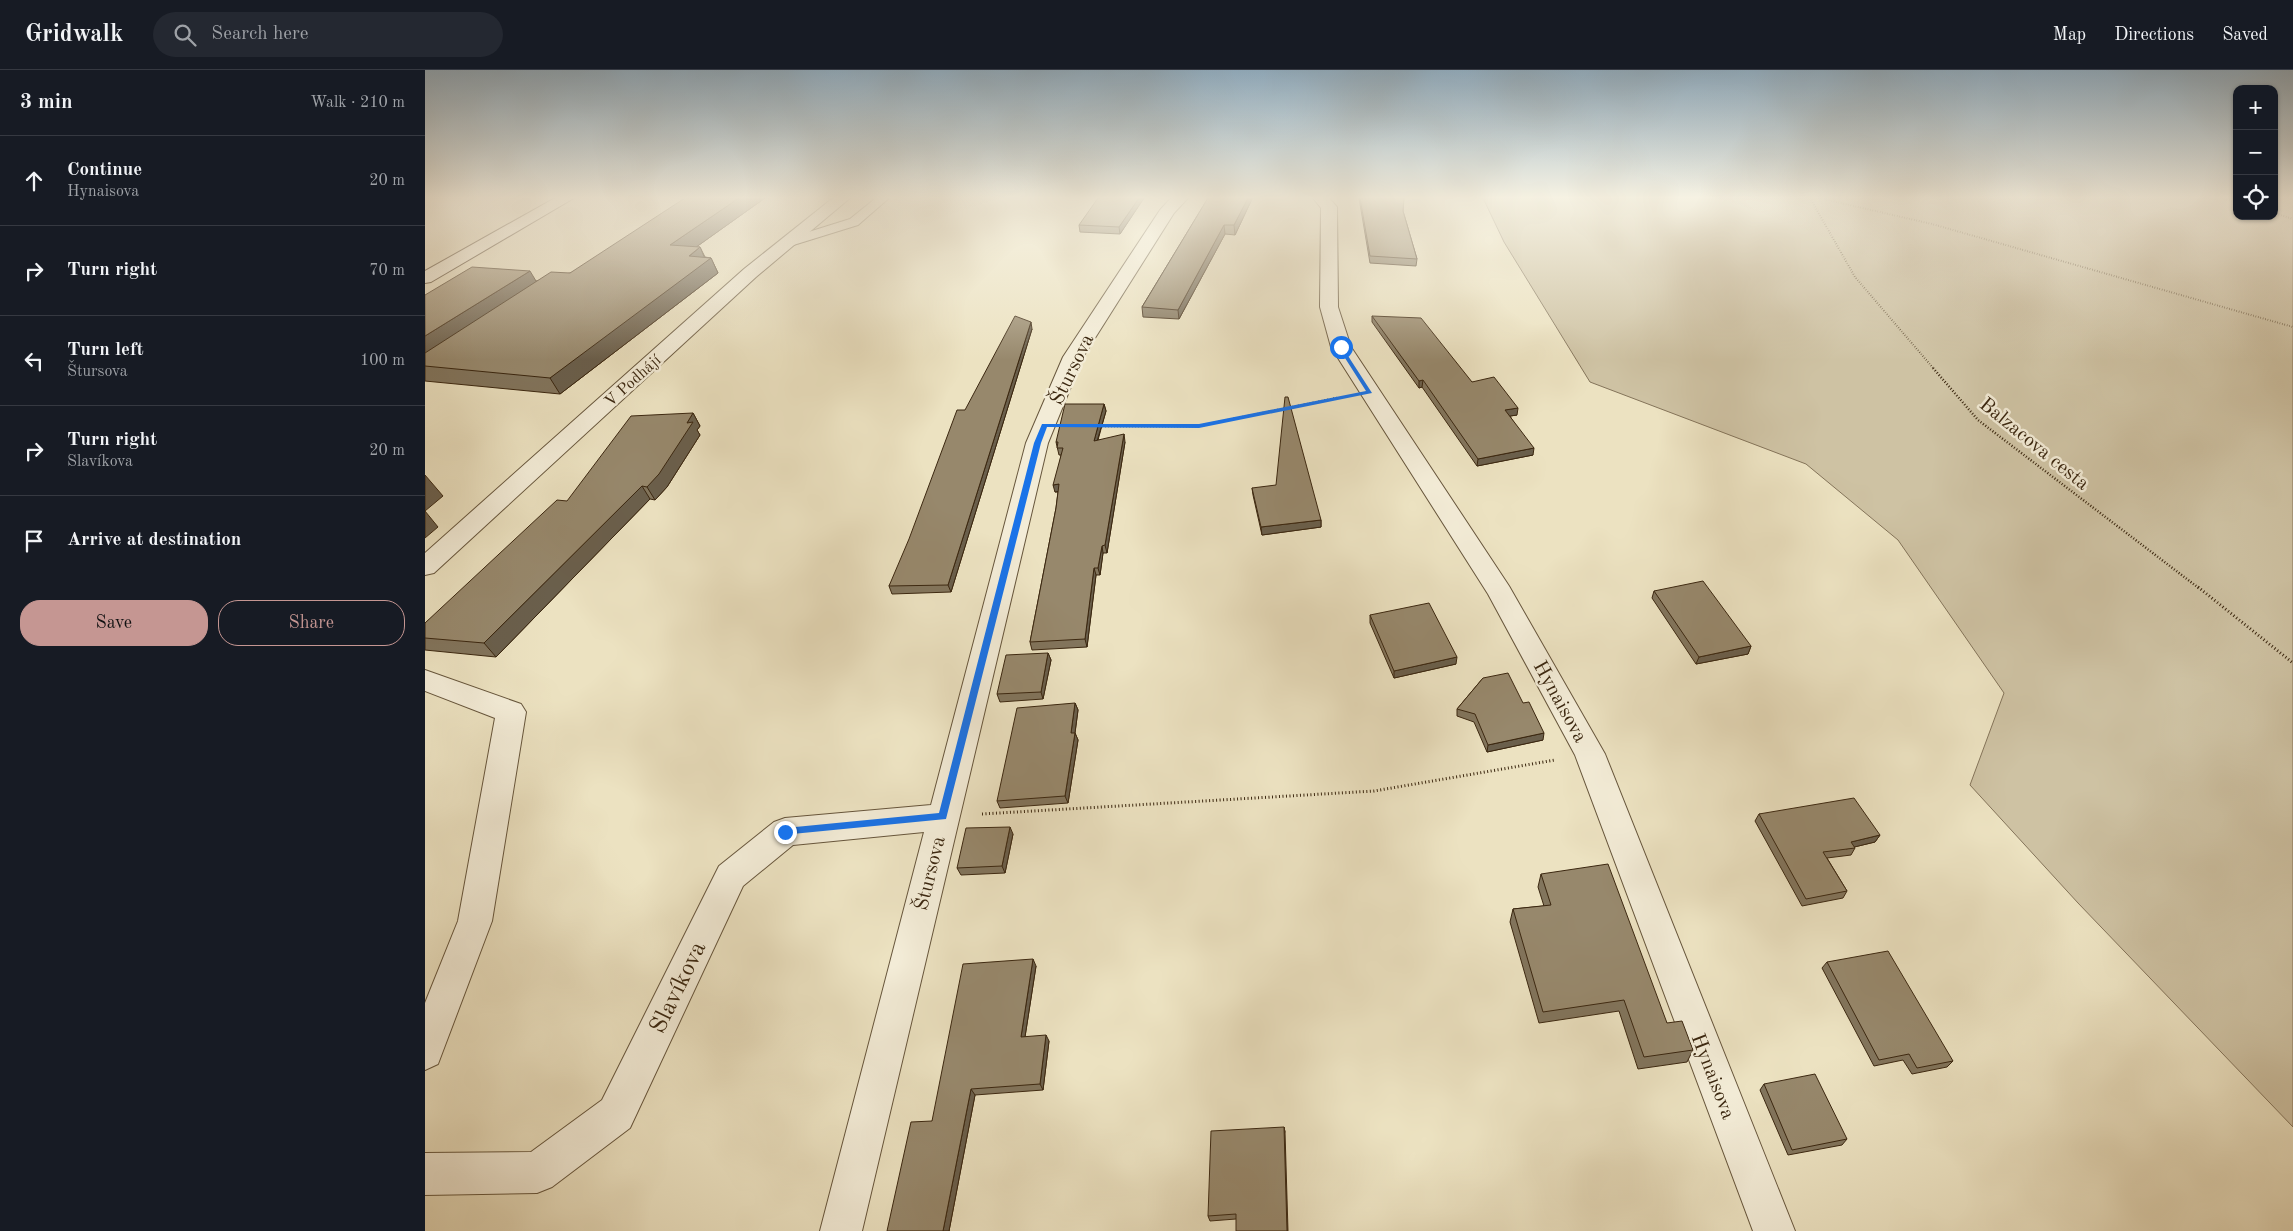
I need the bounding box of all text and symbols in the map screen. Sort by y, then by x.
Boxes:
search box [153,12,503,57]
icon: search [171,21,199,49]
text: Gridwalk [25,23,123,47]
text: Search here [211,25,309,44]
text: Map [2053,26,2086,44]
text: Directions [2114,26,2194,44]
text: Saved [2222,26,2268,44]
map controls [2233,85,2278,220]
button: + [2233,85,2278,130]
text: 3 min [20,92,73,113]
text: Walk · 210 m [310,95,405,111]
button: − [2233,130,2278,175]
text: Continue [67,161,142,180]
icon: ahead [20,167,48,195]
text: 20 m [369,173,405,189]
button: locate [2233,175,2278,220]
text: Hynaisova [67,184,139,200]
icon: right [20,257,48,285]
text: Turn right [67,261,157,280]
text: 70 m [369,263,405,279]
street label: Štursova [1044,330,1098,408]
route start [1330,336,1353,359]
text: Turn left [67,341,144,360]
icon: left [20,347,48,375]
street label: V Podhájí [602,352,665,411]
text: 100 m [360,353,405,369]
text: Štursova [67,364,128,380]
street label: Balzacova cesta [1975,394,2092,495]
text: Turn right [67,431,157,450]
icon: right [20,437,48,465]
text: 20 m [369,443,405,459]
text: Slavíkova [67,454,133,470]
icon: arrive [20,527,48,555]
text: Arrive at destination [67,531,241,550]
button: Save [20,600,208,646]
button: Share [218,600,405,646]
street label: Hynaisova [1529,658,1590,746]
route end [774,821,797,844]
street label: Štursova [908,833,950,913]
street label: Slavíkova [646,938,711,1038]
street label: Hynaisova [1687,1031,1738,1122]

